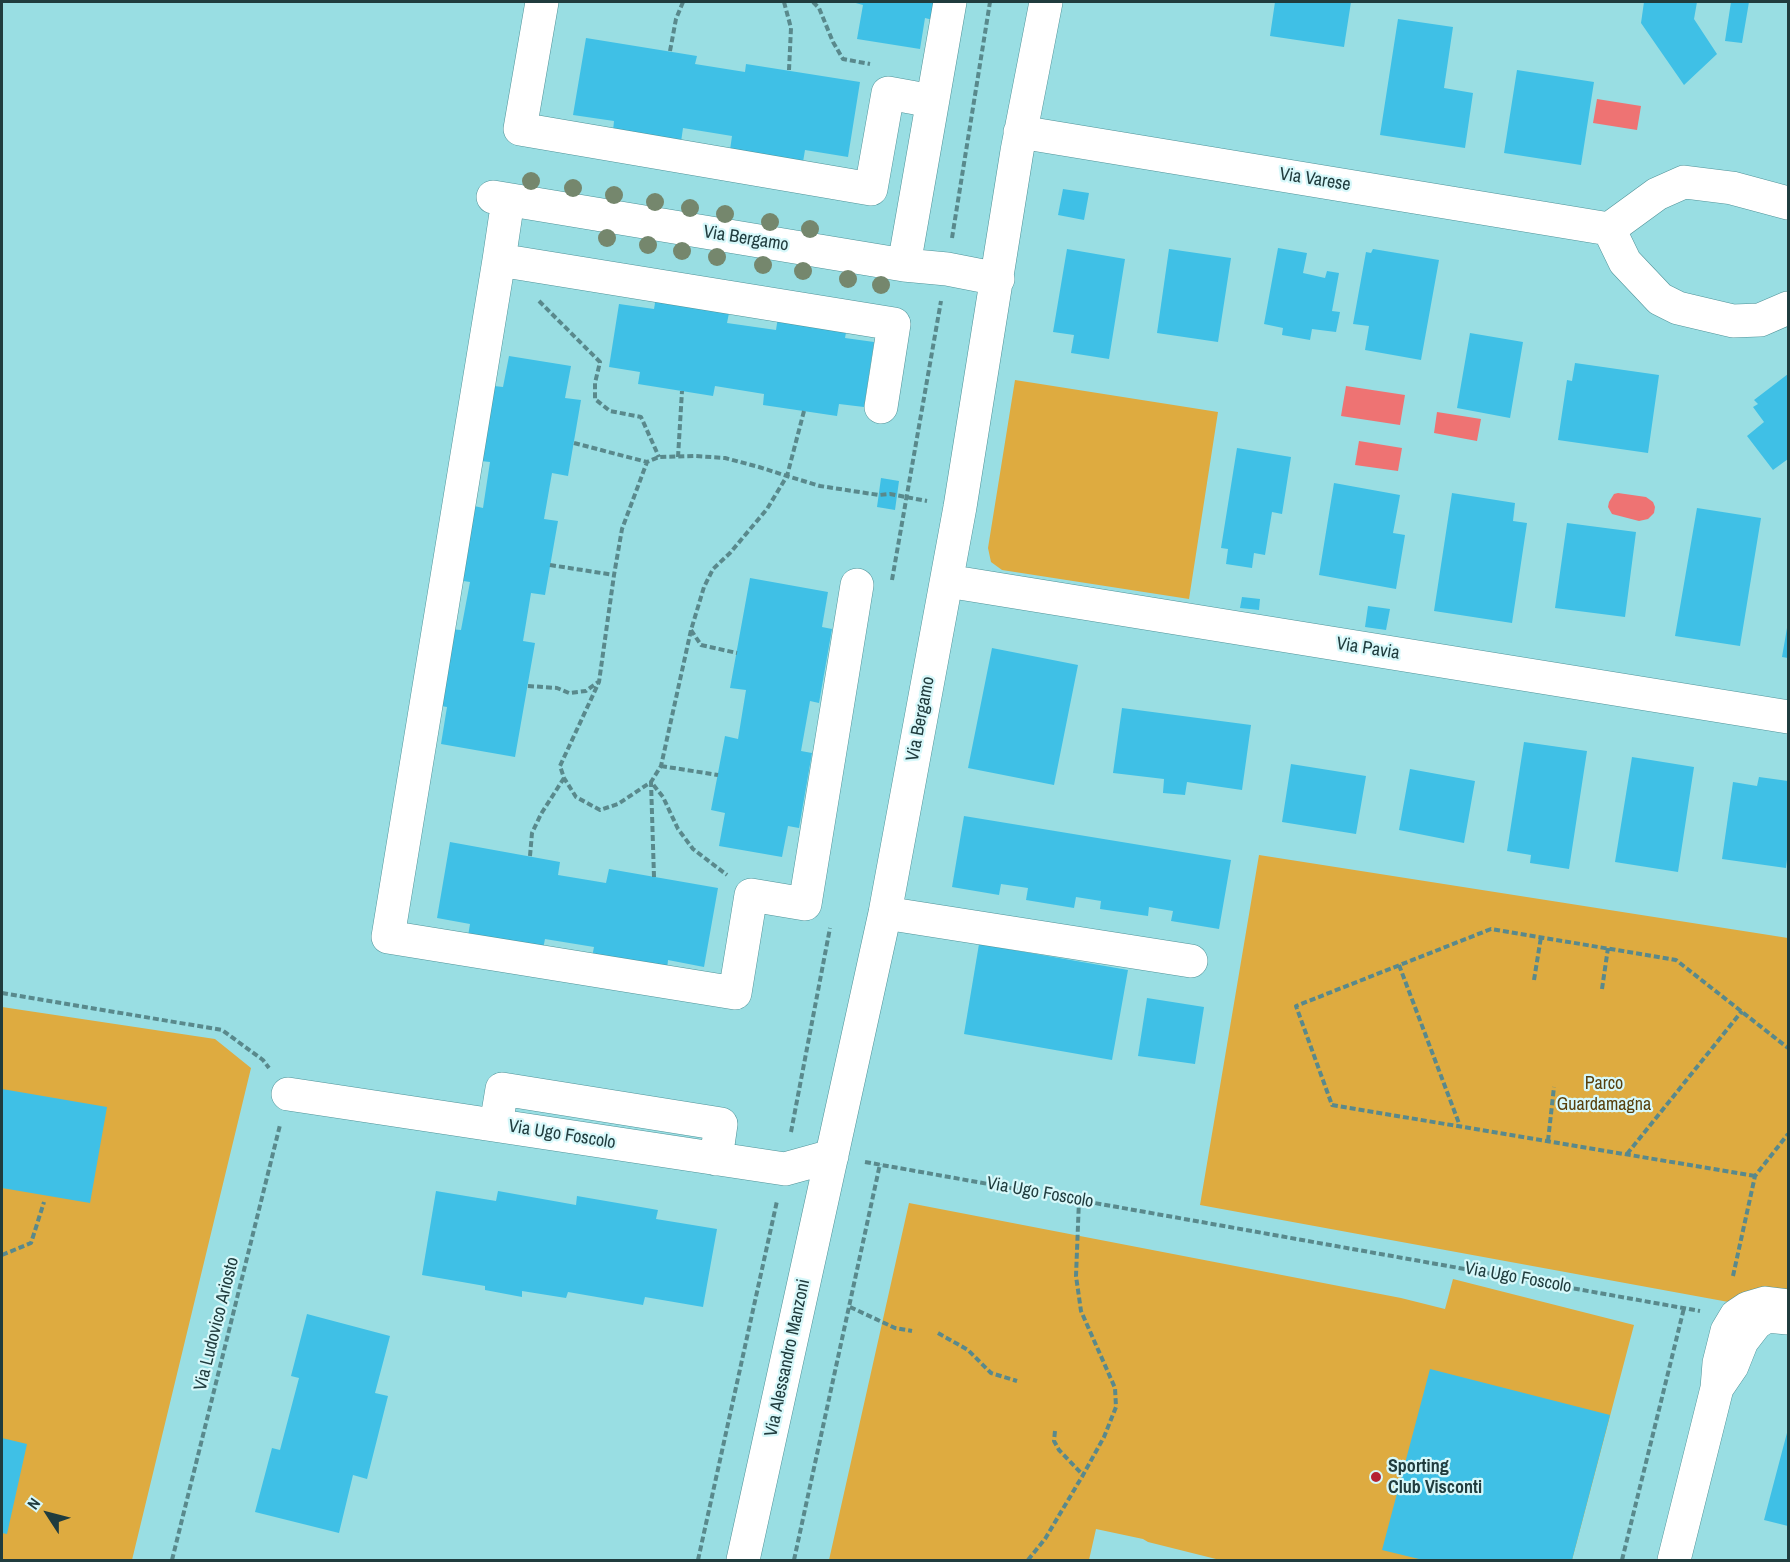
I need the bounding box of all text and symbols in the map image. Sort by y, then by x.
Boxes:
street label: Via Varese [1278,164,1352,196]
street label: Via Bergamo [702,222,790,256]
street label: Via Pavia [1335,633,1401,665]
street label: Via Bergamo [902,675,940,763]
park label: Parco Guardamagna [1557,1073,1651,1116]
street label: Via Ugo Foscolo [507,1116,617,1154]
street label: Via Ugo Foscolo [985,1173,1095,1213]
street label: Via Ludovico Ariosto [190,1255,244,1393]
street label: Via Ugo Foscolo [1463,1258,1573,1298]
street label: Via Alessandro Manzoni [761,1277,815,1439]
place label: Sporting Club Visconti [1388,1456,1482,1498]
marker: Sporting Club Visconti [1369,1470,1383,1484]
north arrow [18,1484,78,1544]
text: N [22,1493,45,1514]

